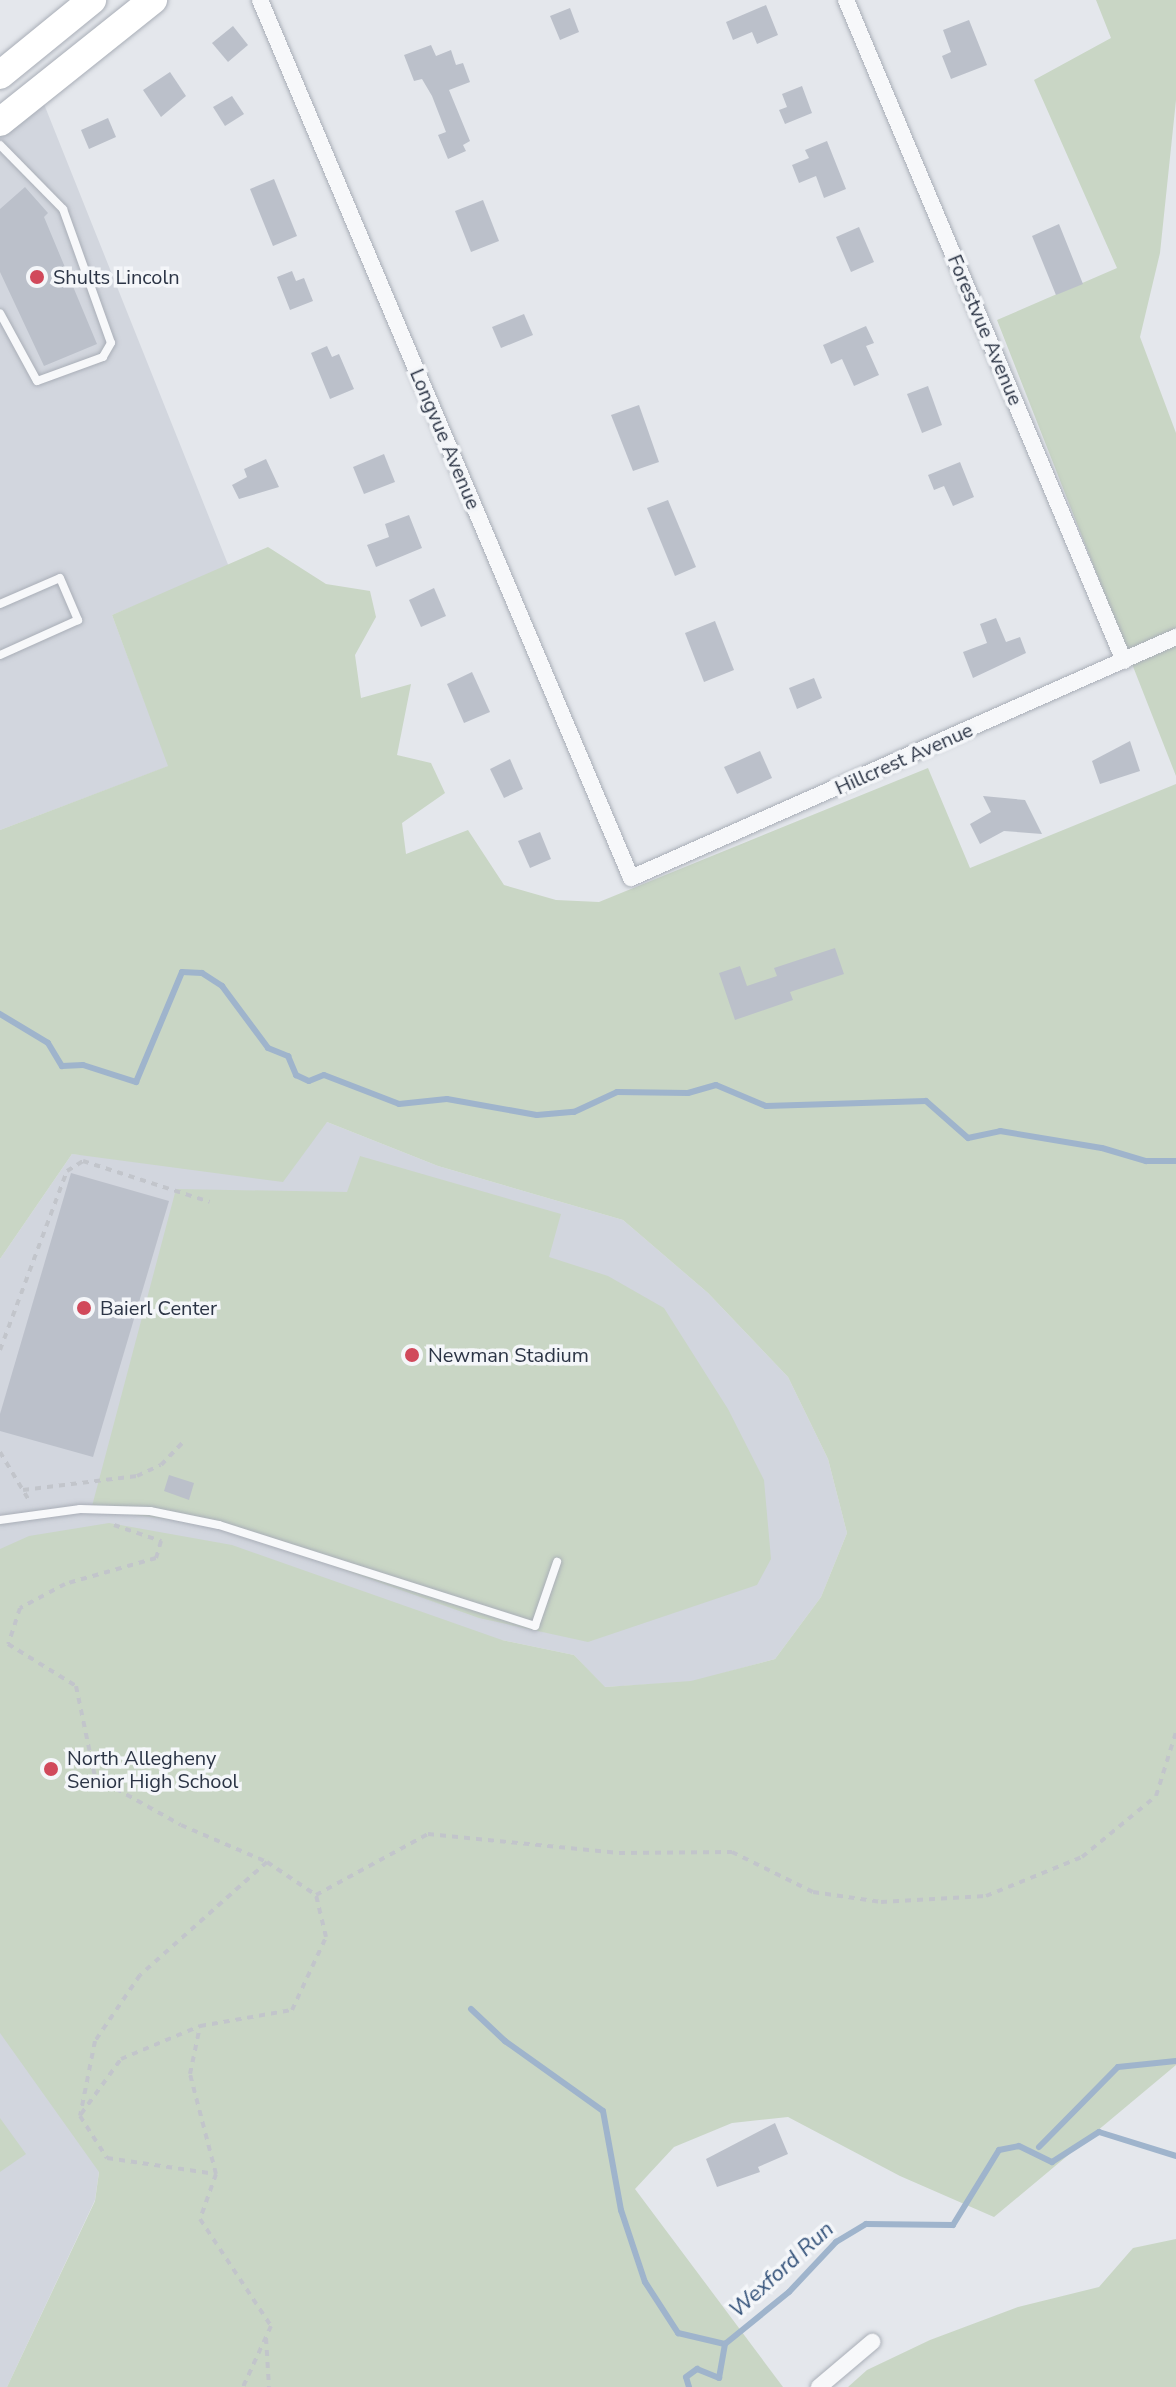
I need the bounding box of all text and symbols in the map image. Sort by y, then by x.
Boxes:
street label: Forestvue Avenue [942,251,1028,409]
place label: Shults Lincoln [53,265,180,289]
marker: Shults Lincoln [28,268,46,286]
street label: Longvue Avenue [405,365,485,513]
street label: Hillcrest Avenue [831,718,977,800]
place label: Baierl Center [100,1296,217,1320]
marker: Baierl Center [75,1299,93,1317]
place label: Newman Stadium [428,1343,589,1367]
marker: Newman Stadium [403,1346,421,1364]
place label: North Allegheny Senior High School [67,1746,239,1793]
marker: North Allegheny Senior High School [42,1760,60,1778]
water label: Wexford Run [724,2216,840,2324]

